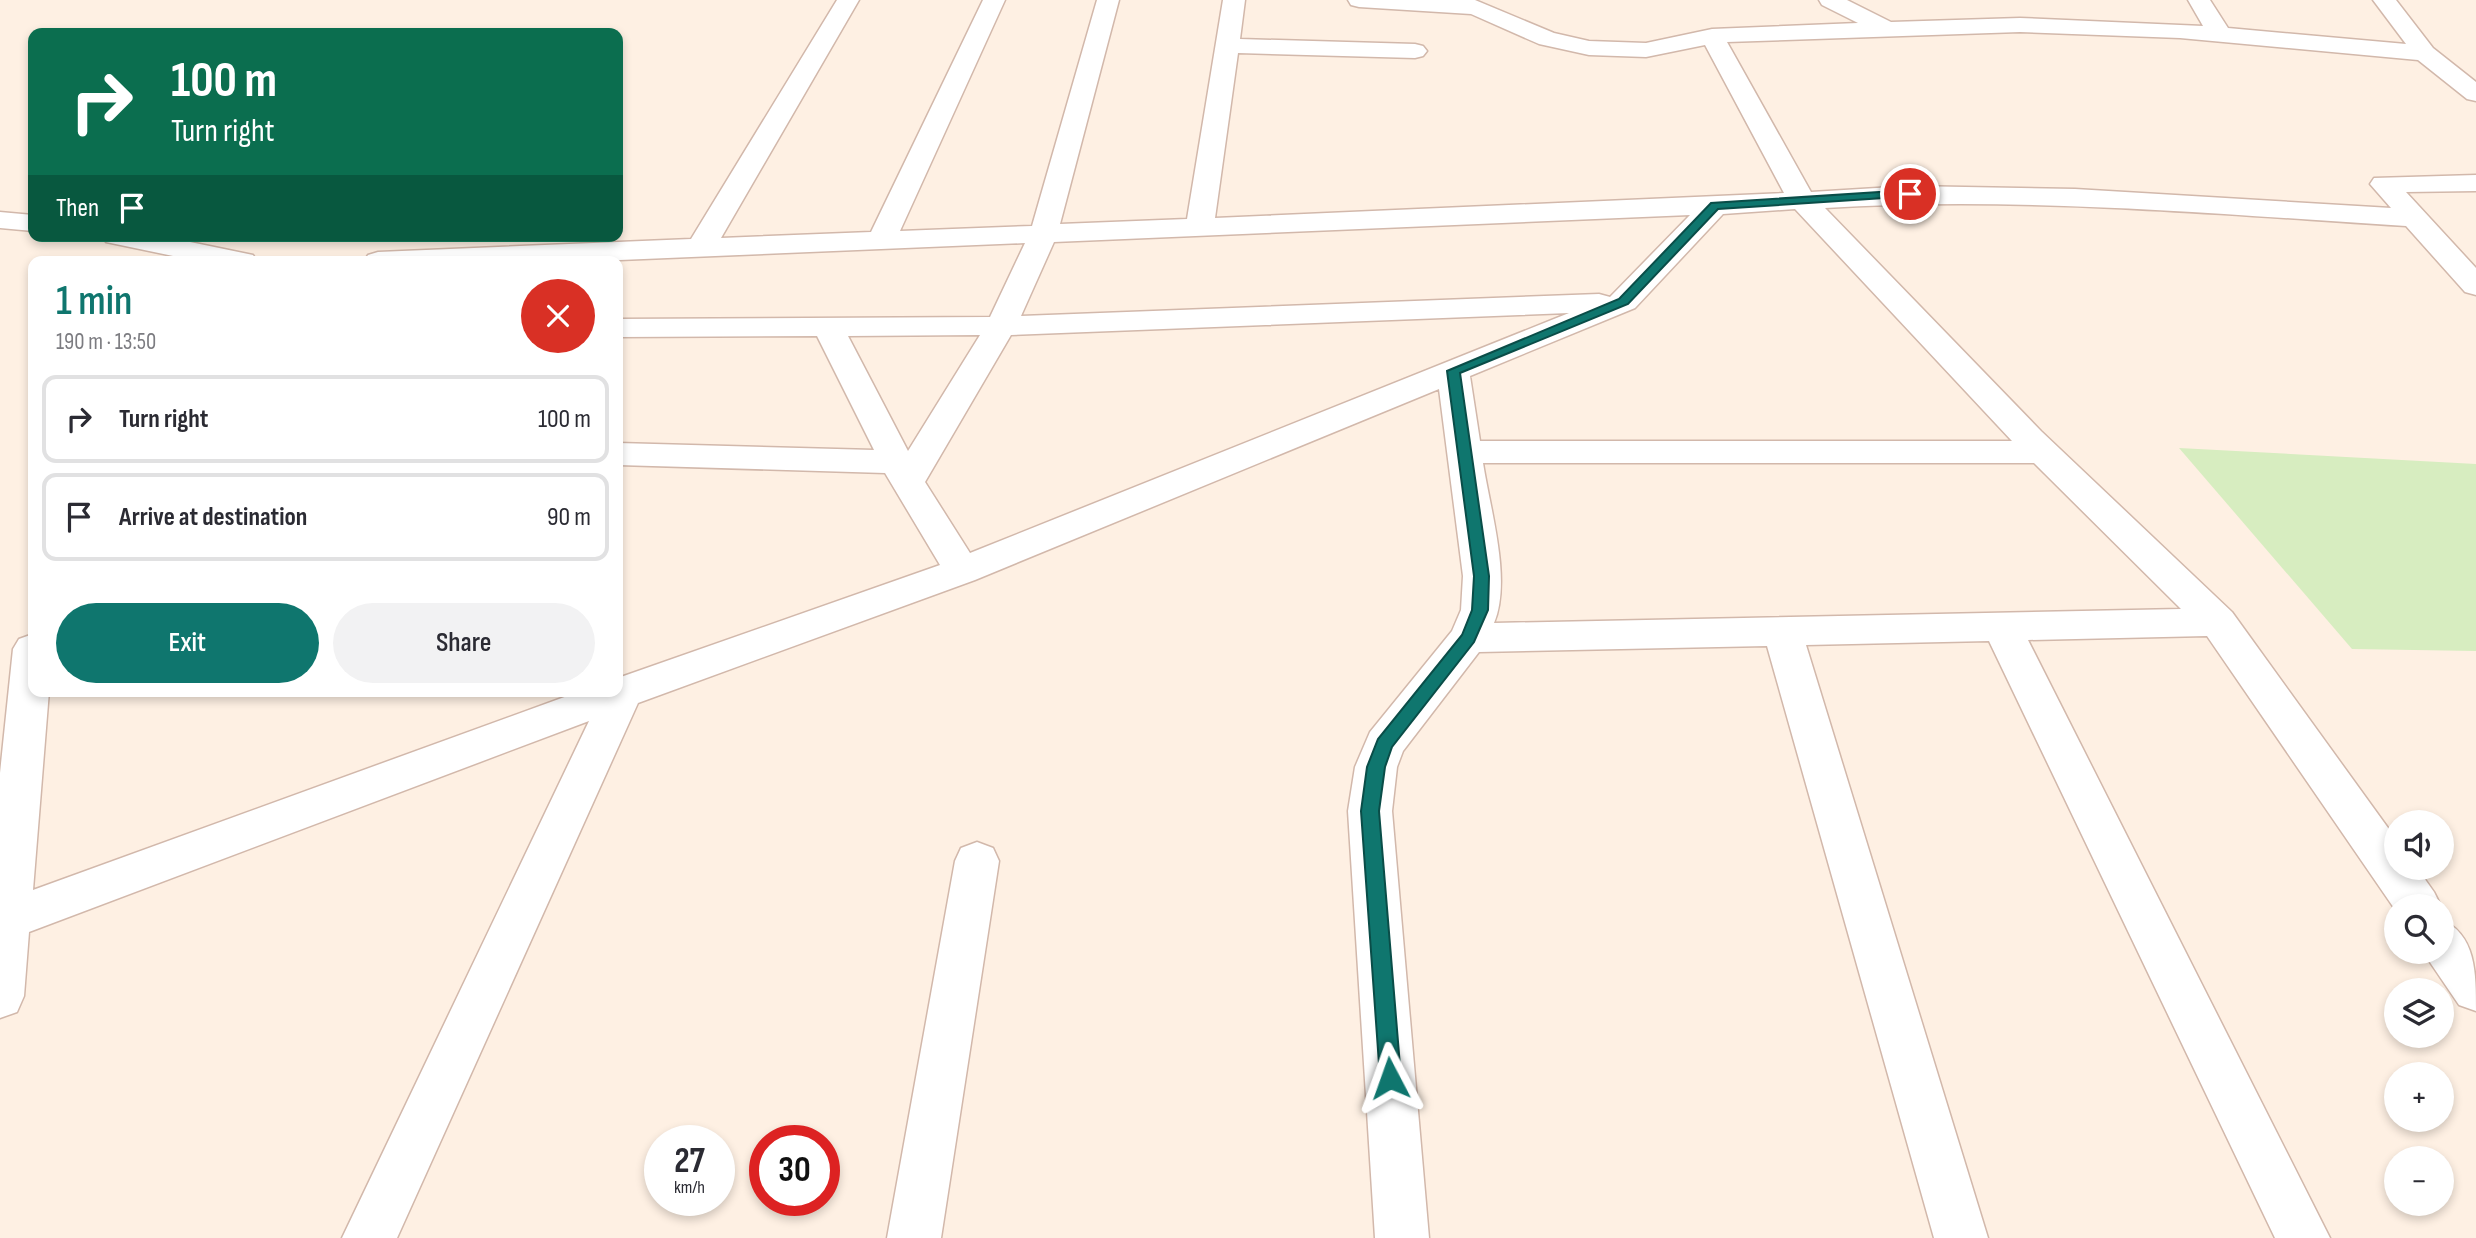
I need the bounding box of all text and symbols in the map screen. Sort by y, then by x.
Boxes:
text: 100 m [171,52,277,111]
icon: right [56,56,147,147]
text: Turn right [171,112,275,151]
pin [1880,164,1940,224]
icon: arrive [1891,175,1929,213]
icon: arrive [113,189,151,227]
text: Then [56,193,99,224]
text: 1 min [56,276,132,327]
button: close [521,279,595,353]
text: 190 m · 13:50 [56,328,156,356]
icon: right [60,400,98,438]
text: Turn right [119,404,208,435]
text: 100 m [538,404,591,435]
icon: arrive [60,498,98,536]
text: Arrive at destination [119,502,307,533]
text: 90 m [547,502,591,533]
button: Exit [56,603,319,683]
button: Share [333,603,595,683]
map controls [2384,810,2454,1216]
button: sound [2384,810,2454,880]
button: search [2384,894,2454,964]
button: layers [2384,978,2454,1048]
position arrow [1353,1041,1427,1115]
button: + [2384,1062,2454,1132]
speed limit sign: 30 [749,1125,840,1216]
text: 27 [674,1140,705,1183]
button: − [2384,1146,2454,1216]
text: km/h [674,1177,705,1198]

